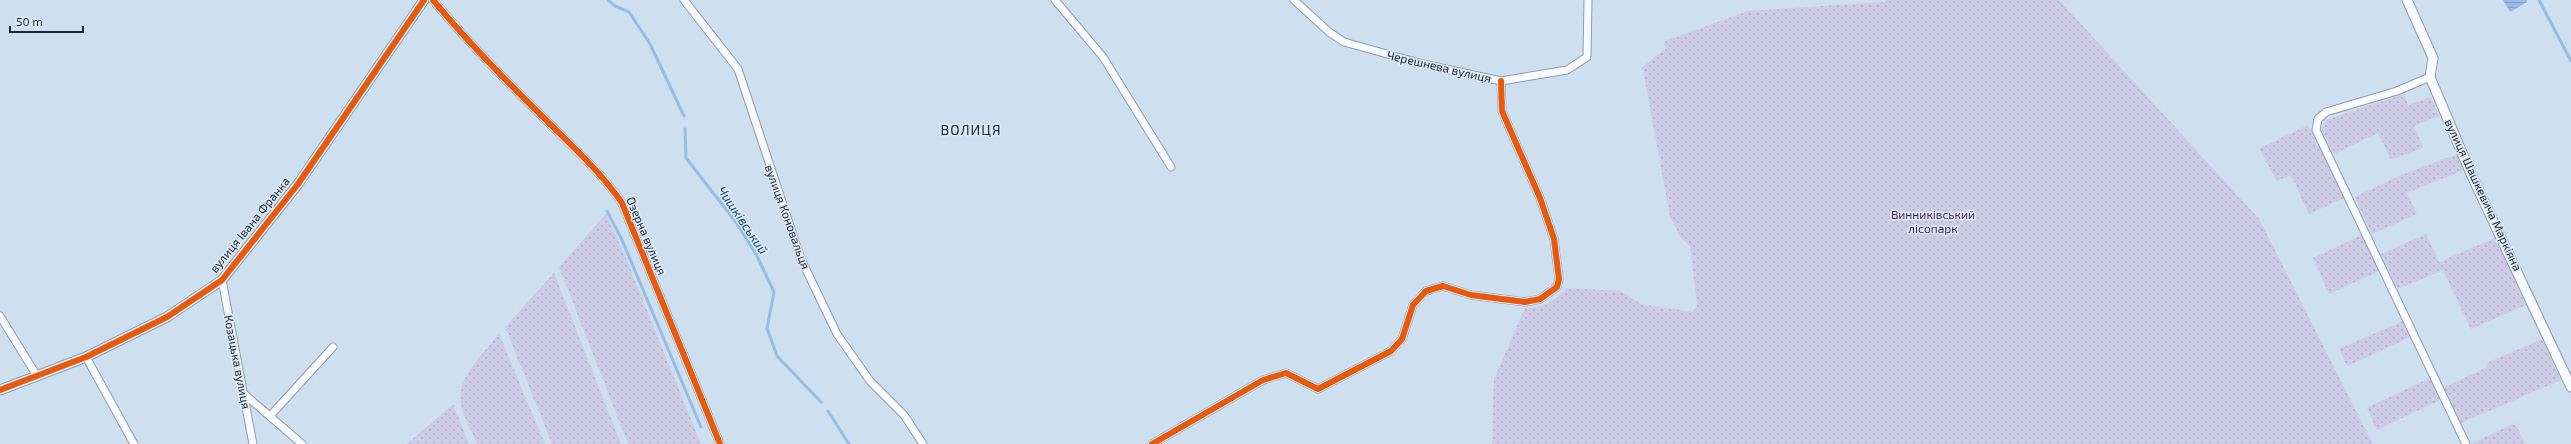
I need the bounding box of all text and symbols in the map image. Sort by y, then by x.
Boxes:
scale bar [10,8,83,34]
text: 50 m [16,14,43,28]
street label: Черешнева вулиця [1386,47,1493,86]
street label: вулиця Шашкевича Маркіяна [2442,116,2525,273]
district label: ВОЛИЦЯ [941,121,1001,138]
street label: вулиця Коновальця [762,162,813,271]
street label: вулиця Івана Франка [206,174,293,276]
water label: Чишківський [714,183,772,257]
street label: Озерна вулиця [623,194,670,277]
park label: Винниківський лісопарк [1891,207,1975,235]
street label: Козацька вулиця [221,314,254,410]

